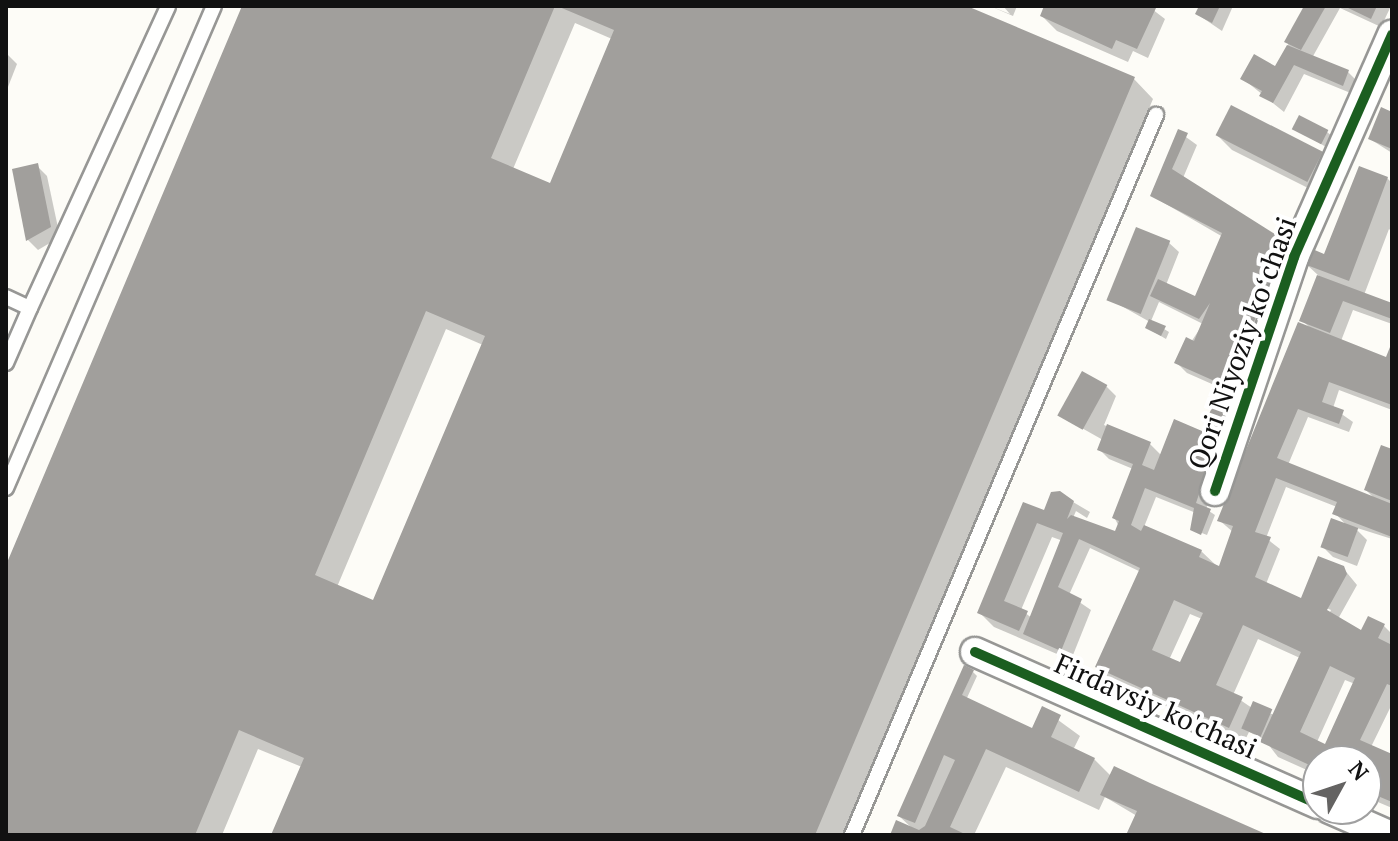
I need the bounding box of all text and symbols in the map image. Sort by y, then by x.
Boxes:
street label: Qori Niyoziy koʻchasi [1181,212,1303,474]
street label: Firdavsiy ko'chasi [1050,646,1262,766]
north arrow [1302,745,1382,825]
text: N [1343,755,1376,786]

